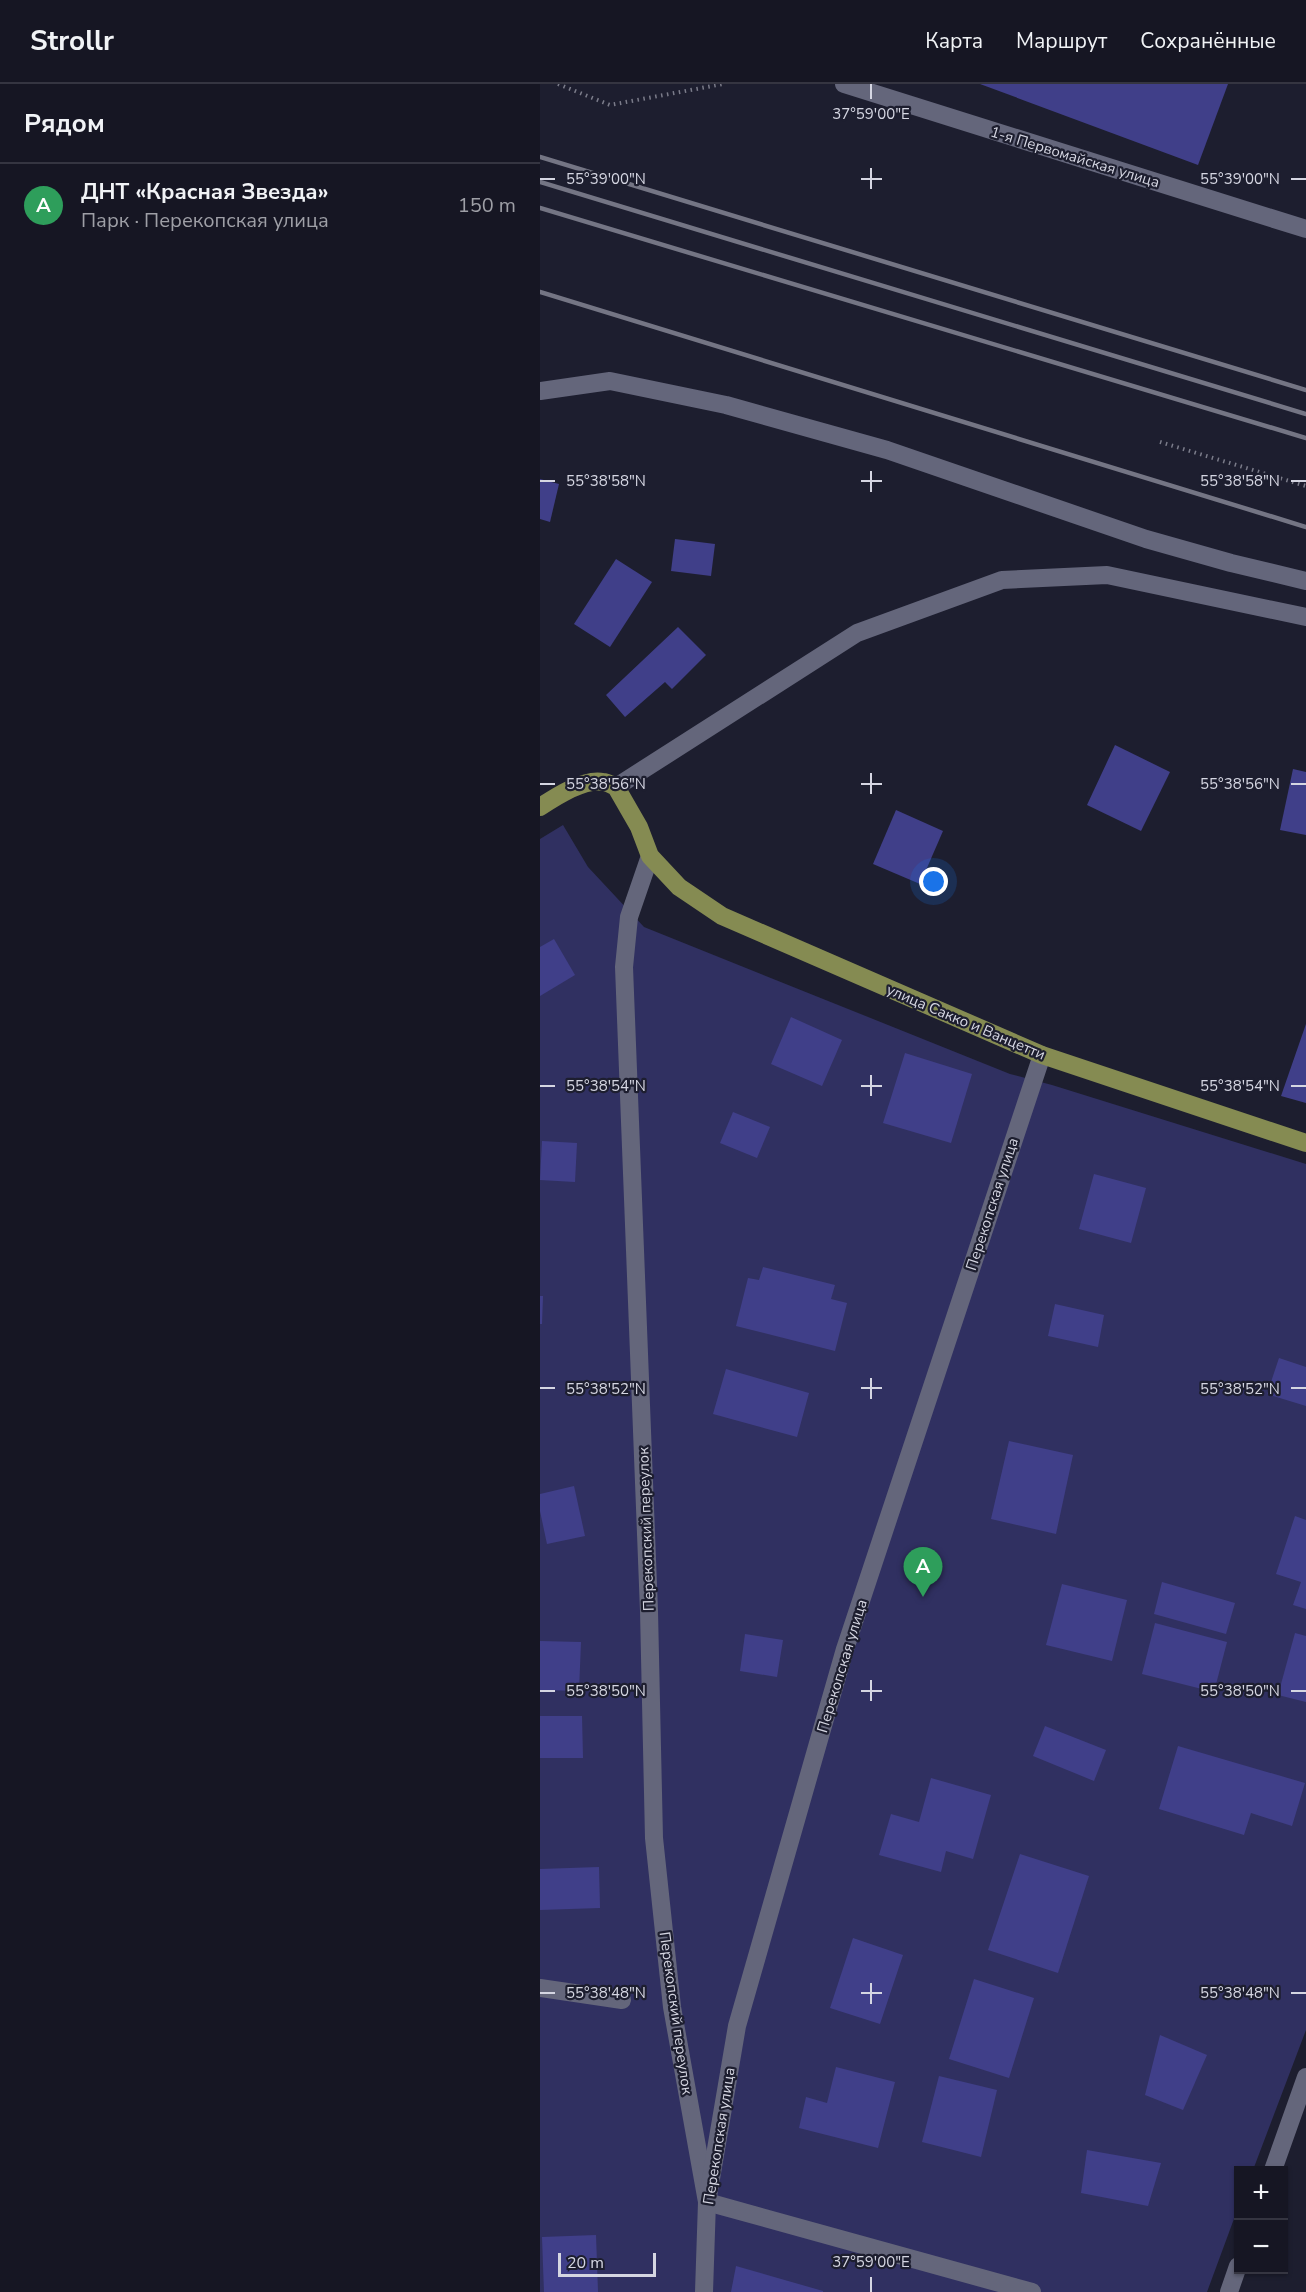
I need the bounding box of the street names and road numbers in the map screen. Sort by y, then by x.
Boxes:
street label: 1-я Первомайская улица [988,122,1162,192]
street label: улица Сакко и Ванцетти [883,979,1049,1065]
street label: Перекопская улица [961,1135,1023,1273]
street label: Перекопский переулок [633,1446,659,1611]
street label: Перекопская улица [812,1597,872,1735]
street label: Перекопский переулок [655,1930,697,2096]
street label: Перекопская улица [698,2066,740,2206]

